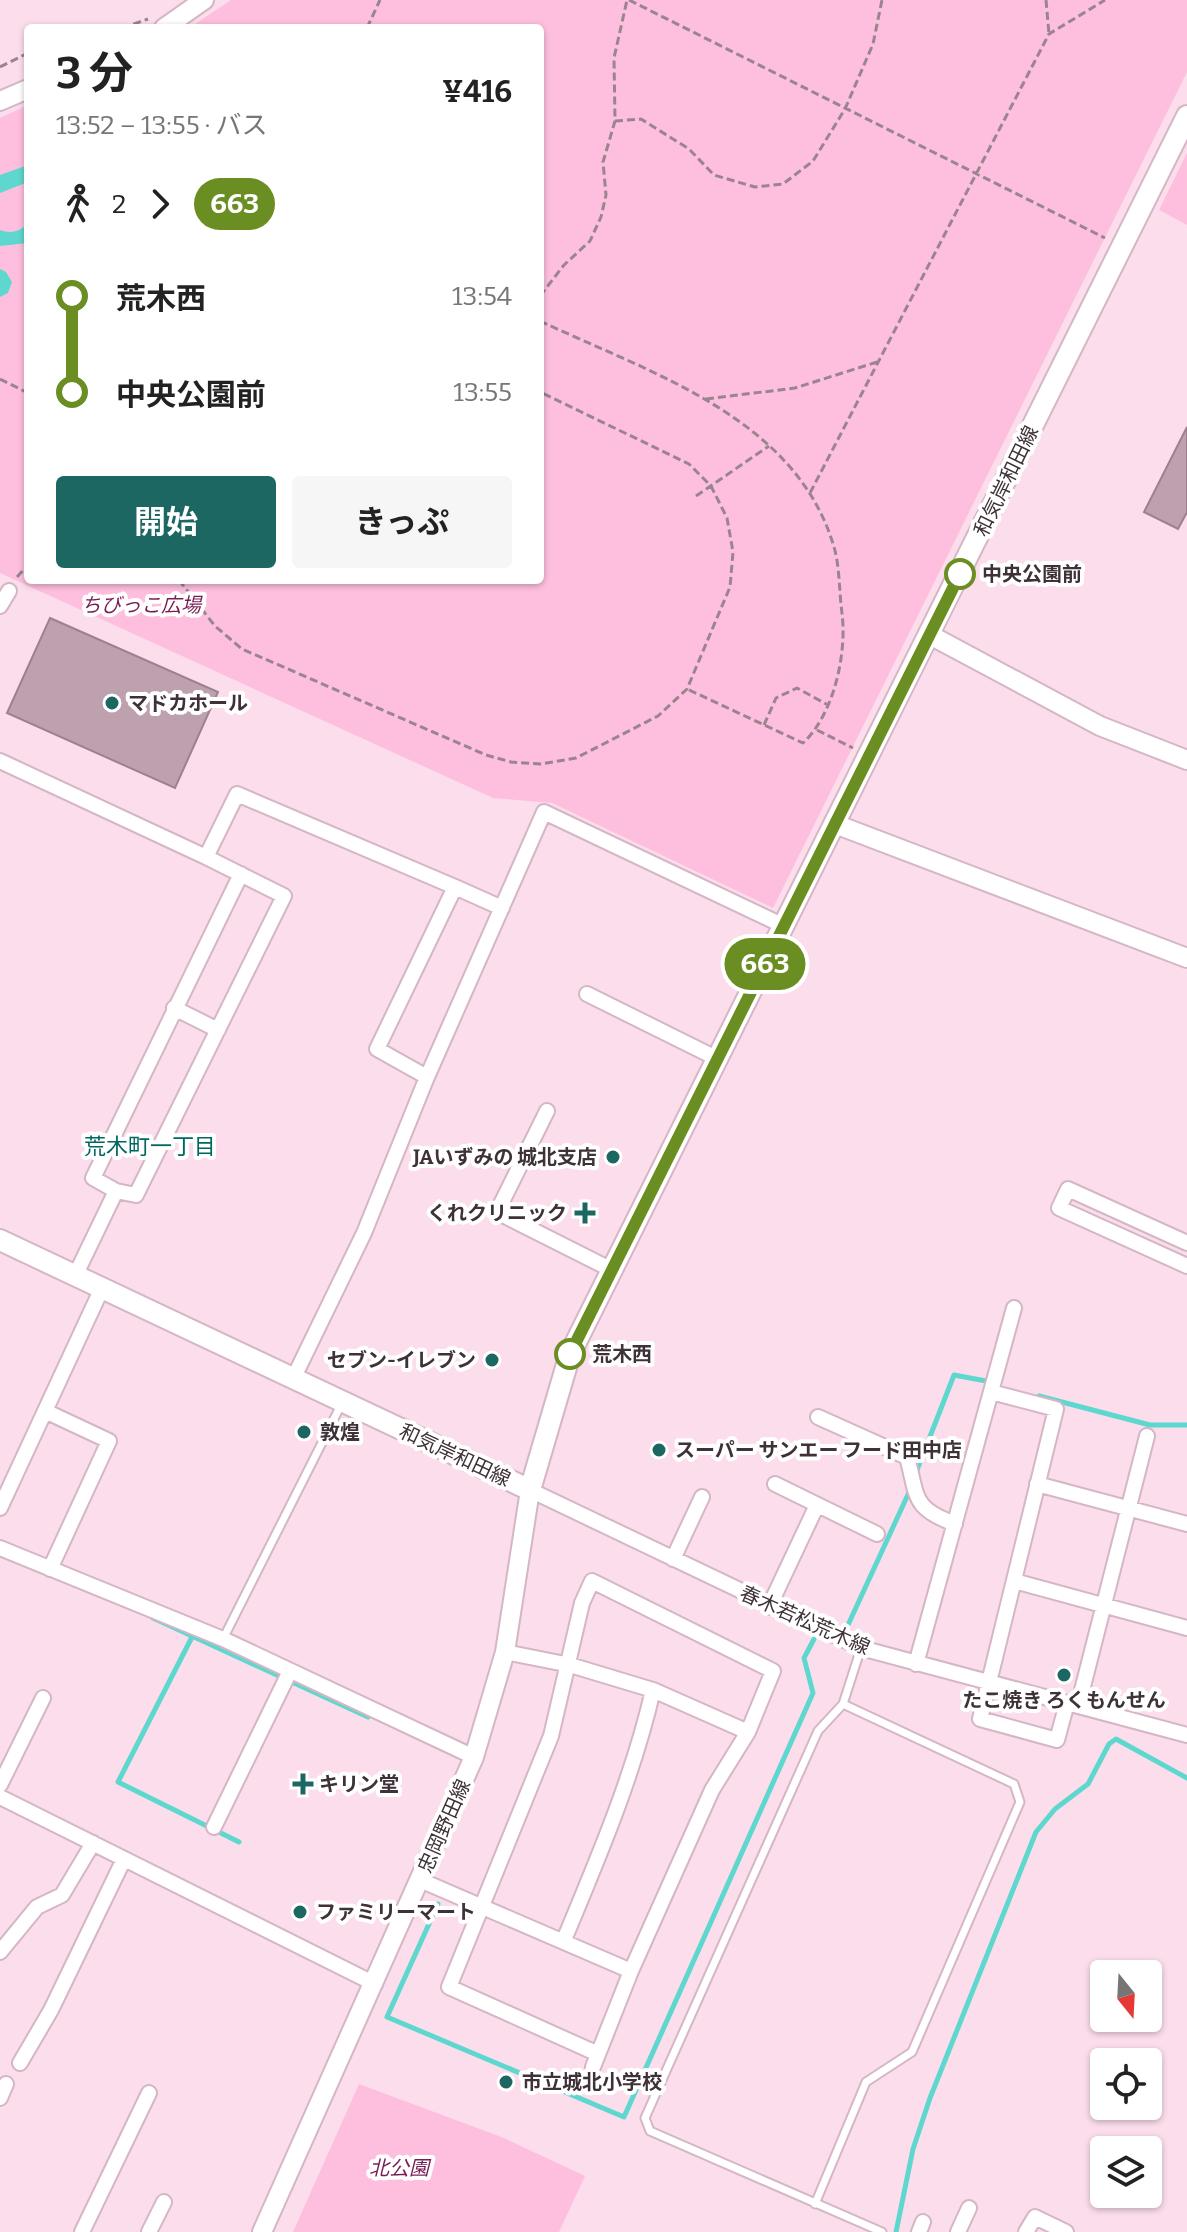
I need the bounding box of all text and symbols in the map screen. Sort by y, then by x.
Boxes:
text: 3 分 [56,47,133,100]
text: ¥416 [442,74,512,110]
text: 13:52 – 13:55 · バス [56,110,267,141]
icon: walk [56,182,100,226]
icon: forward [138,182,182,226]
text: 663 [210,187,259,220]
text: 2 [112,189,126,220]
text: 荒木西 [116,281,206,317]
text: 13:54 [452,281,512,312]
text: 中央公園前 [116,377,266,413]
text: 13:55 [453,377,512,408]
street label: 和気岸和田線 [969,422,1043,540]
button: 開始 [56,476,276,568]
button: きっぷ [292,476,512,568]
marker: 中央公園前 [945,559,975,589]
place label: 中央公園前 [982,562,1082,586]
park label: ちびっこ広場 [81,593,203,617]
place label: マドカホール [128,691,248,715]
marker: マドカホール [103,694,121,712]
line badge: 663 [719,938,811,990]
text: 663 [740,947,790,980]
district label: 荒木町一丁目 [84,1133,216,1160]
place label: JAいずみの 城北支店 [412,1145,597,1169]
marker: JAいずみの 城北支店 [604,1148,622,1166]
place label: くれクリニック [427,1201,567,1225]
marker: くれクリニック [574,1202,596,1224]
marker: 荒木西 [555,1339,585,1369]
place label: 荒木西 [592,1342,652,1366]
place label: セブン-イレブン [327,1348,476,1372]
marker: セブン-イレブン [483,1351,501,1369]
street label: 和気岸和田線 [396,1419,514,1491]
place label: 敦煌 [320,1420,360,1444]
marker: 敦煌 [295,1423,313,1441]
place label: スーパー サンエー フード田中店 [675,1438,962,1462]
marker: スーパー サンエー フード田中店 [650,1441,668,1459]
street label: 春木若松荒木線 [736,1581,874,1659]
marker: たこ焼き ろくもんせん [1055,1666,1073,1684]
place label: たこ焼き ろくもんせん [962,1688,1166,1712]
place label: キリン堂 [319,1772,399,1796]
marker: キリン堂 [294,1775,312,1793]
street label: 忠岡野田線 [413,1775,475,1877]
place label: ファミリーマート [316,1900,476,1924]
marker: ファミリーマート [291,1903,309,1921]
north arrow [1090,1960,1162,2032]
map controls [1090,1960,1162,2208]
button: locate [1090,2048,1162,2120]
place label: 市立城北小学校 [522,2070,662,2094]
marker: 市立城北小学校 [497,2073,515,2091]
button: layers [1090,2136,1162,2208]
park label: 北公園 [369,2156,432,2180]

